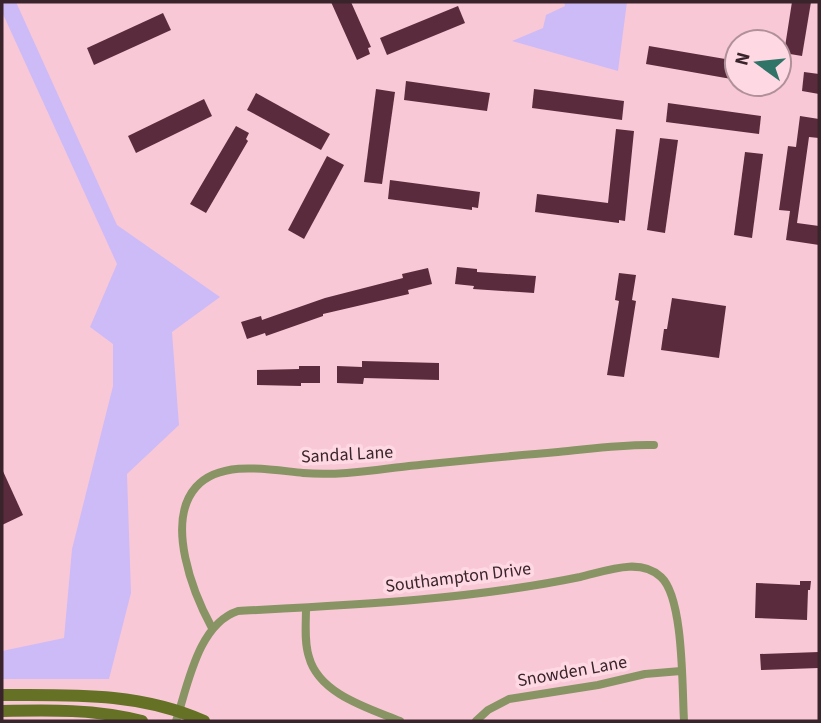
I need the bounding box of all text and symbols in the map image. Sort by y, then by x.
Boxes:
north arrow [723,28,793,98]
text: N [728,49,758,69]
street label: Sandal Lane [300,440,394,469]
street label: Southampton Drive [384,556,532,599]
street label: Snowden Lane [515,650,629,693]

